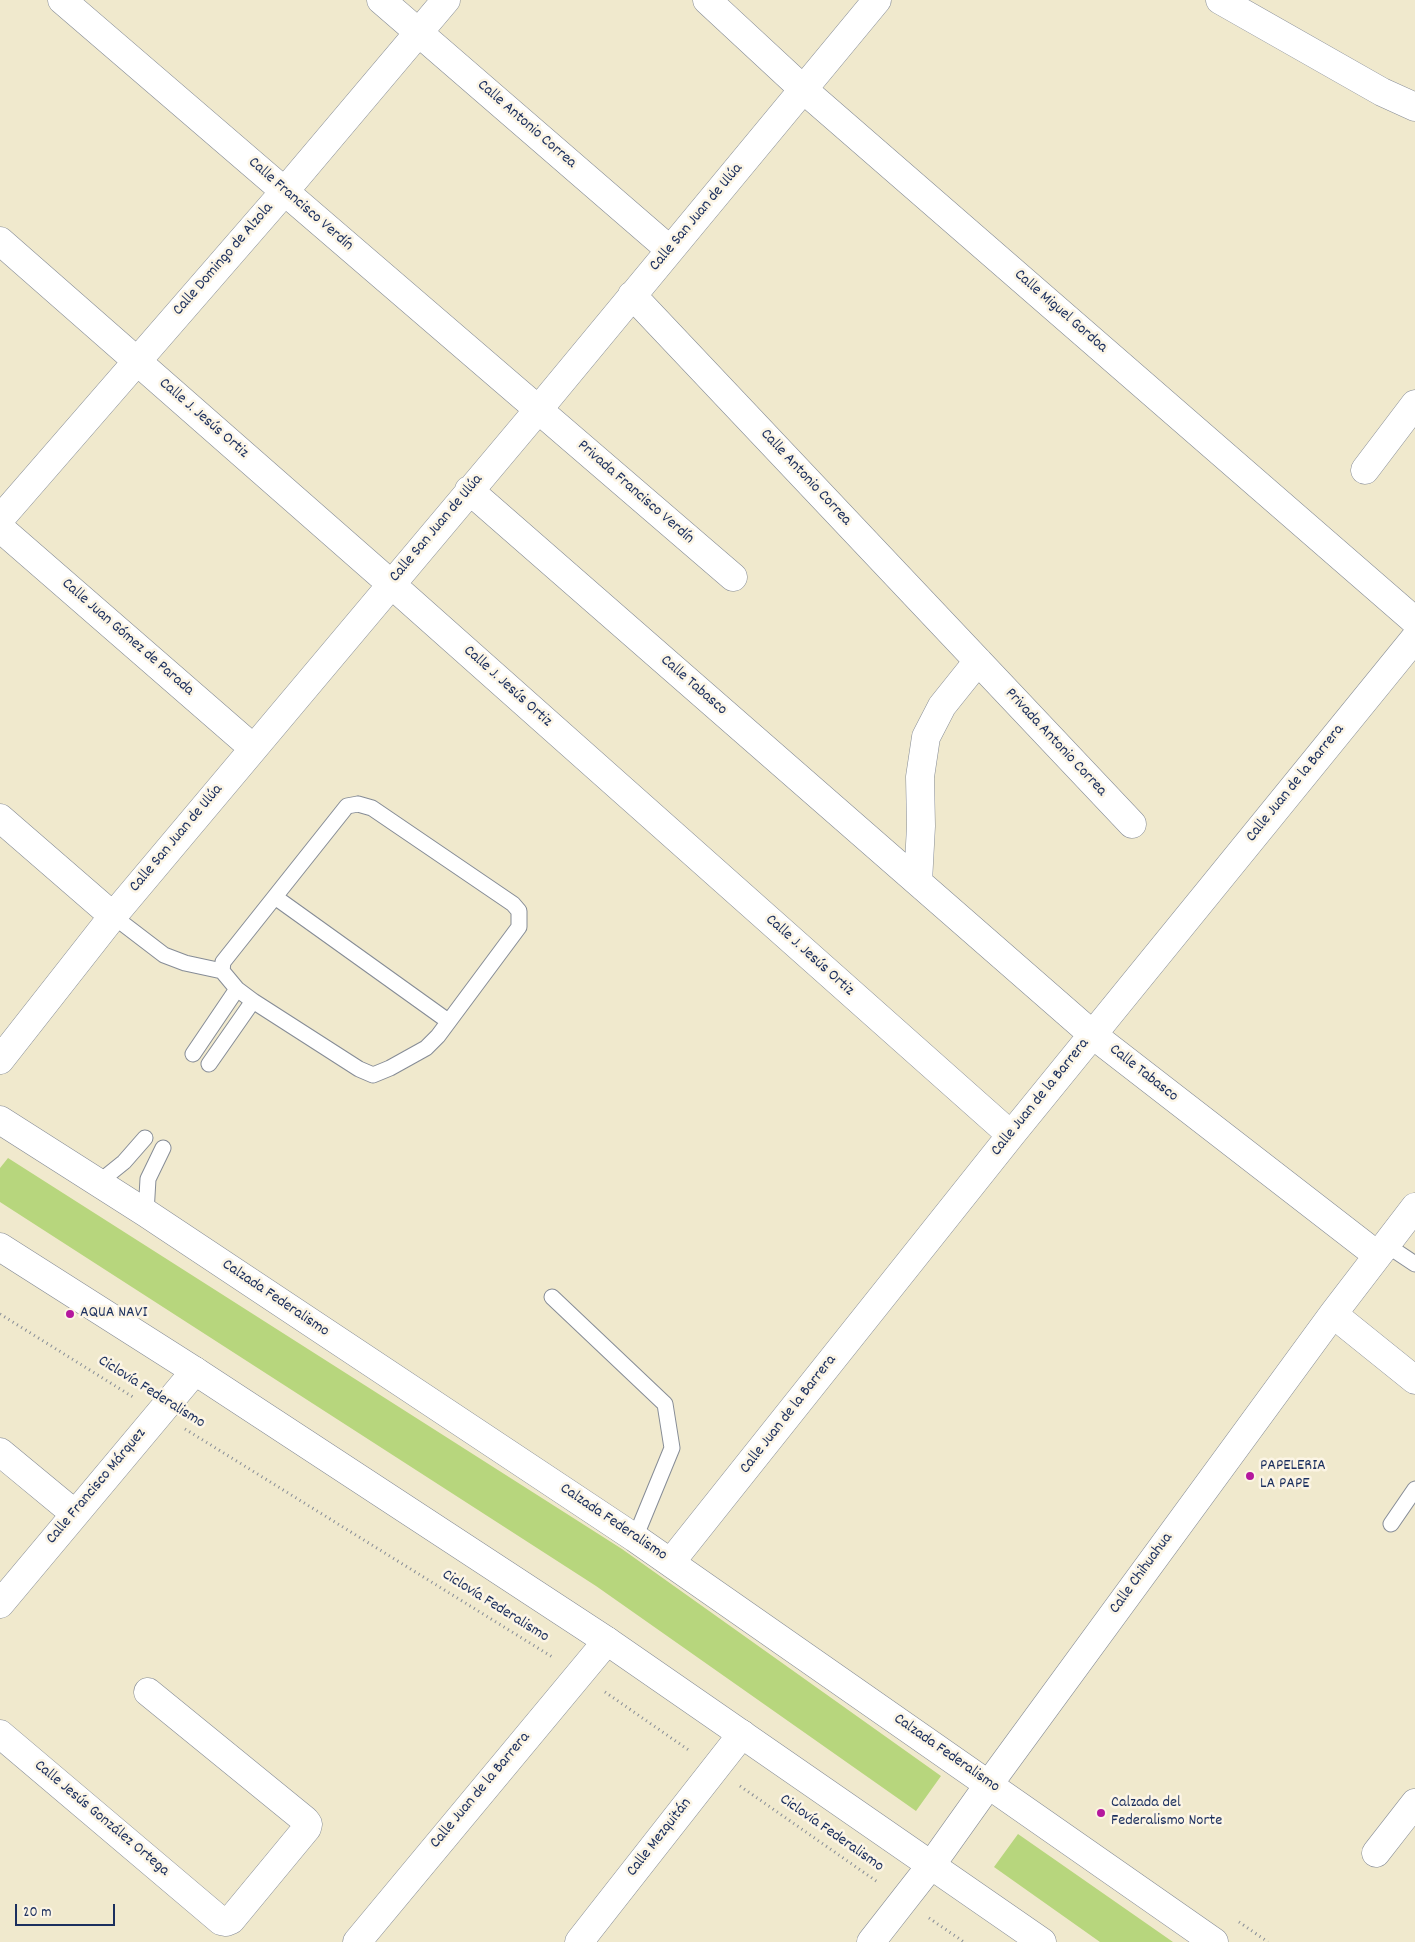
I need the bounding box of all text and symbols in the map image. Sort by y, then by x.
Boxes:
street label: Calle Antonio Correa [472,77,580,173]
street label: Calle Francisco Verdín [243,154,357,256]
street label: Calle San Juan de Ulúa [646,160,748,276]
street label: Calle Domingo de Alzola [170,200,278,320]
street label: Calle Miguel Gordoa [1009,266,1111,358]
street label: Calle J. Jesús Ortiz [154,375,252,463]
street label: Calle Antonio Correa [755,426,855,530]
street label: Privada Francisco Verdín [573,437,697,549]
street label: Calle San Juan de Ulúa [386,471,488,587]
street label: Calle Juan Gómez de Parada [57,575,197,701]
street label: Calle J. Jesús Ortiz [459,642,555,732]
street label: Calle Tabasco [656,652,730,720]
street label: Privada Antonio Correa [1000,685,1110,801]
street label: Calle Juan de la Barrera [1243,721,1349,847]
street label: Calle San Juan de Ulúa [126,781,228,897]
street label: Calle J. Jesús Ortiz [761,911,857,1001]
street label: Calle Juan de la Barrera [988,1035,1094,1161]
street label: Calle Tabasco [1105,1041,1181,1107]
street label: Calzada Federalismo [218,1256,332,1342]
place label: AQUA NAVI [80,1304,147,1324]
marker: AQUA NAVI [64,1308,76,1320]
street label: Ciclovía Federalismo [94,1352,208,1434]
street label: Calle Juan de la Barrera [737,1352,841,1478]
street label: Calle Francisco Márquez [43,1425,151,1549]
place label: PAPELERIA LA PAPE [1260,1457,1326,1495]
marker: PAPELERIA LA PAPE [1244,1470,1256,1482]
street label: Calzada Federalismo [556,1480,670,1566]
street label: Calle Chihuahua [1106,1530,1178,1618]
street label: Ciclovía Federalismo [438,1566,552,1648]
street label: Calzada Federalismo [889,1710,1003,1798]
street label: Calle Juan de la Barrera [427,1729,535,1853]
street label: Calle Jesús González Ortega [30,1757,172,1881]
street label: Ciclovía Federalismo [775,1791,887,1877]
place label: Calzada del Federalismo Norte [1111,1794,1222,1832]
street label: Calle Mezquitán [623,1795,697,1881]
marker: Calzada del Federalismo Norte [1095,1807,1107,1819]
scale bar [18,1894,118,1926]
text: 20 m [23,1902,51,1924]

